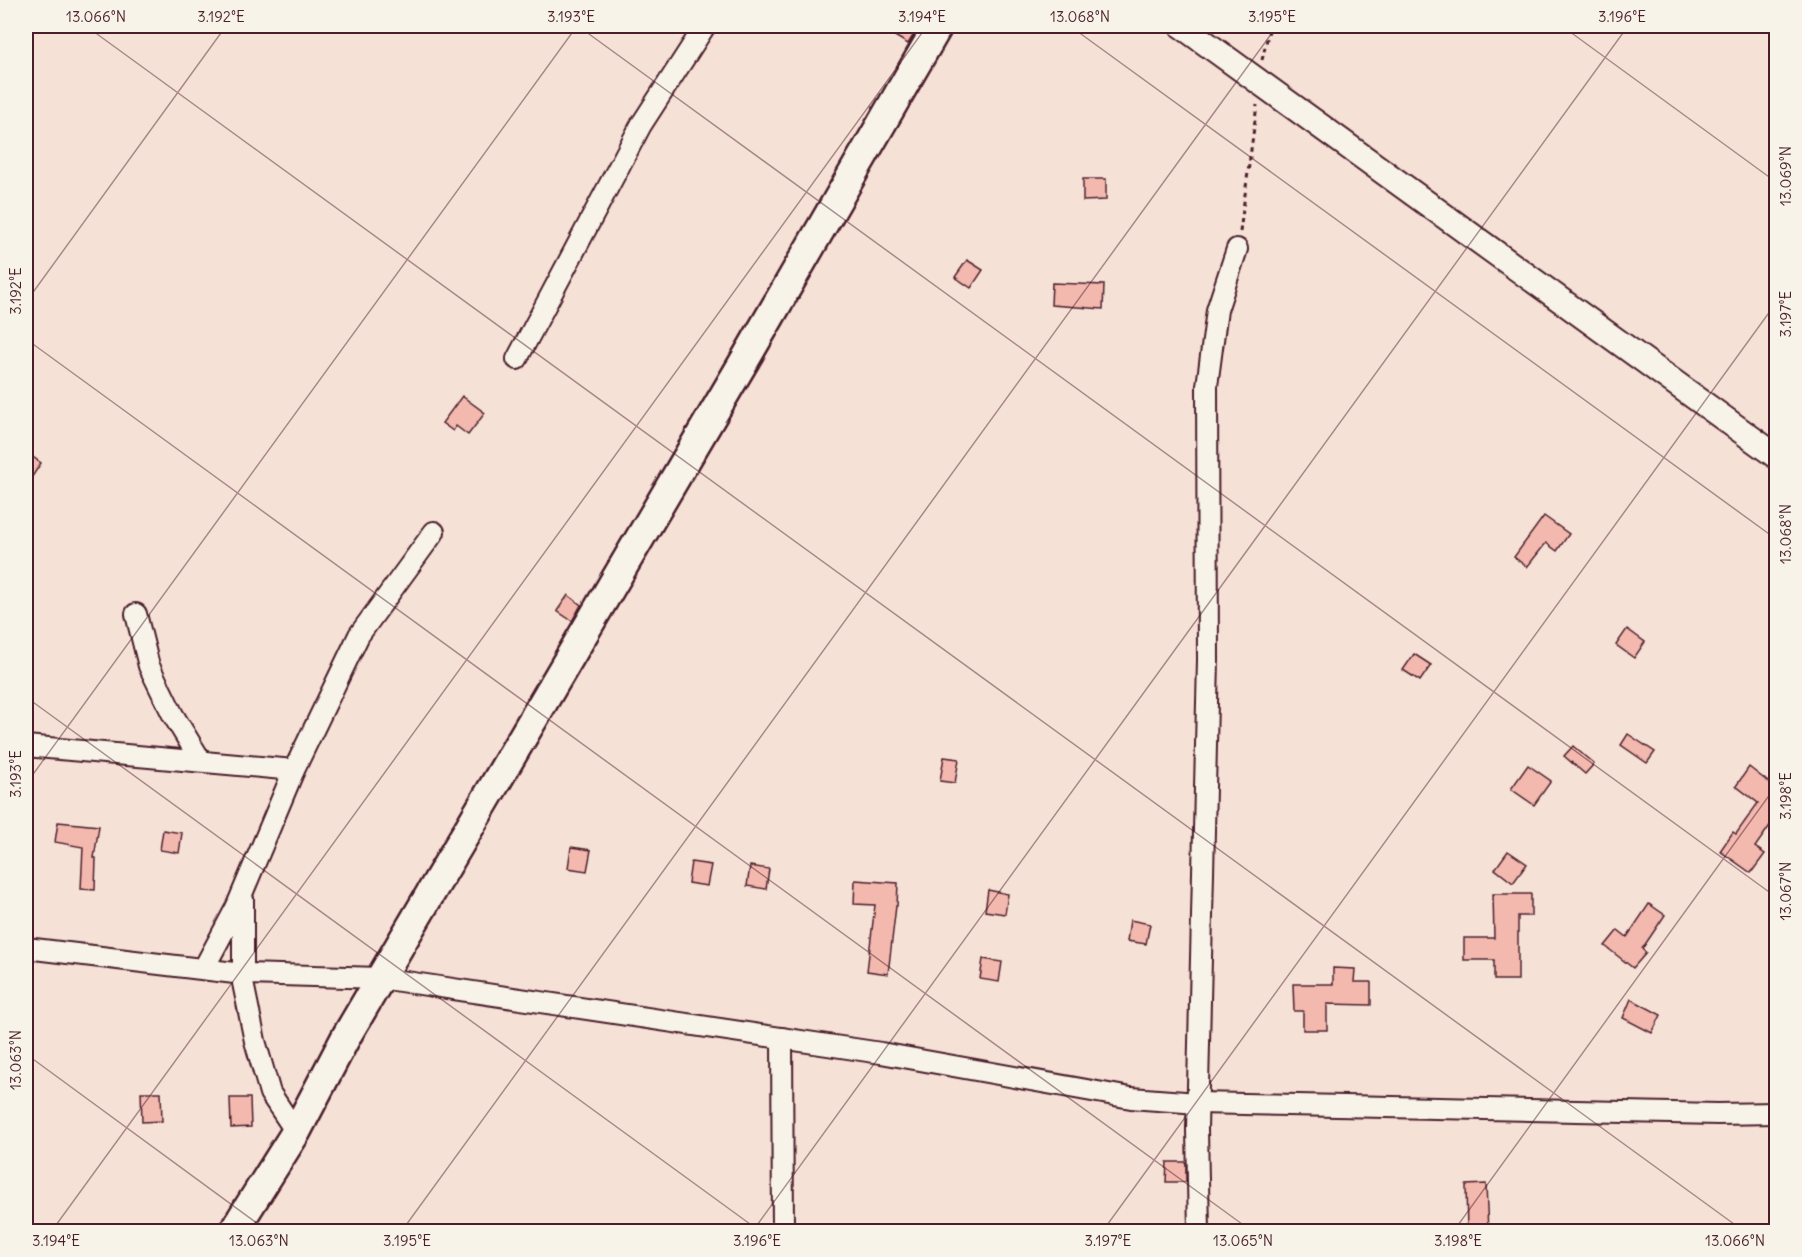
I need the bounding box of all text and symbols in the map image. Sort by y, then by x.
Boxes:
text: 13.066°N [66,7,126,26]
text: 3.192°E [197,7,245,26]
text: 3.193°E [547,7,595,26]
text: 3.194°E [898,7,946,26]
text: 13.068°N [1050,7,1110,26]
text: 3.195°E [1248,7,1296,26]
text: 3.196°E [1598,7,1646,26]
text: 13.069°N [1776,146,1795,206]
text: 3.192°E [6,267,25,315]
text: 3.197°E [1776,290,1795,337]
text: 13.068°N [1776,504,1795,564]
text: 3.193°E [6,750,25,798]
text: 3.198°E [1776,772,1795,820]
text: 13.067°N [1776,862,1795,920]
text: 13.063°N [6,1030,25,1090]
text: 3.194°E [32,1231,80,1250]
text: 13.063°N [229,1231,289,1250]
text: 3.195°E [383,1231,431,1250]
text: 3.196°E [733,1231,781,1250]
text: 3.197°E [1085,1231,1132,1250]
text: 13.065°N [1213,1231,1273,1250]
text: 3.198°E [1434,1231,1482,1250]
text: 13.066°N [1705,1231,1765,1250]

